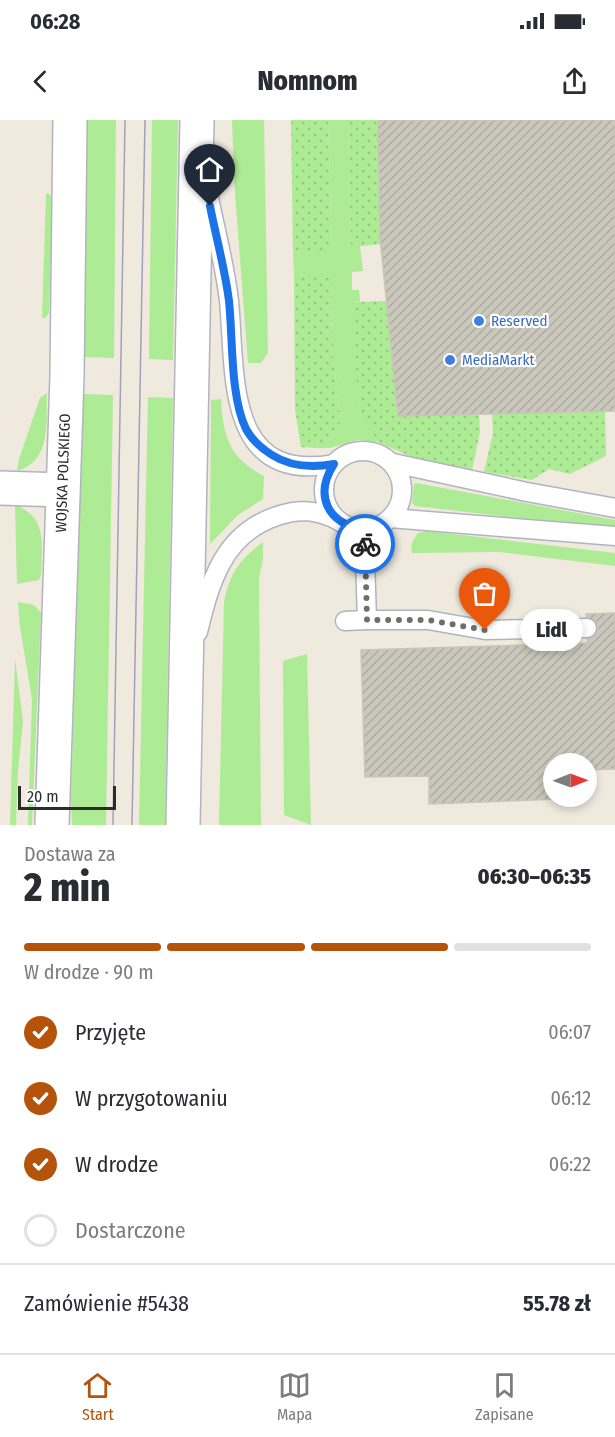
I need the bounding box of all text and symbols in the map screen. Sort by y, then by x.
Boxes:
text: 06:28 [30,8,80,35]
icon: back [24,65,57,98]
text: Nomnom [257,65,358,97]
icon: share [558,65,591,98]
pin [184,144,235,206]
icon: home [193,153,226,186]
place label: Reserved [491,312,547,330]
marker: Reserved [472,314,486,328]
place label: MediaMarkt [462,351,534,369]
marker: MediaMarkt [443,353,457,367]
street label: WOJSKA POLSKIEGO [52,413,74,533]
courier [335,514,395,574]
icon: bike [349,528,382,561]
pin [459,568,510,630]
icon: bag [468,577,501,610]
callout: Lidl [521,609,584,651]
text: Lidl [536,618,567,642]
north arrow [543,753,597,807]
map controls [543,753,597,807]
scale bar [18,783,116,810]
text: 20 m [27,787,58,806]
text: Dostawa za [24,842,116,866]
text: 06:30–06:35 [477,863,591,890]
text: 2 min [24,865,110,911]
text: W drodze · 90 m [24,960,154,984]
icon: check [24,1016,57,1049]
text: Przyjęte [75,1019,146,1046]
text: 06:07 [548,1020,591,1044]
icon: check [24,1082,57,1115]
text: W przygotowaniu [75,1085,228,1112]
text: 06:12 [551,1086,591,1110]
icon: check [24,1148,57,1181]
text: W drodze [75,1151,158,1178]
text: 06:22 [549,1152,591,1176]
text: Dostarczone [75,1217,186,1244]
text: Zamówienie #5438 [24,1290,189,1317]
text: 55.78 zł [523,1290,591,1317]
tab: Start [81,1369,114,1424]
tab: Mapa [277,1369,312,1424]
tab: Zapisane [475,1369,534,1424]

